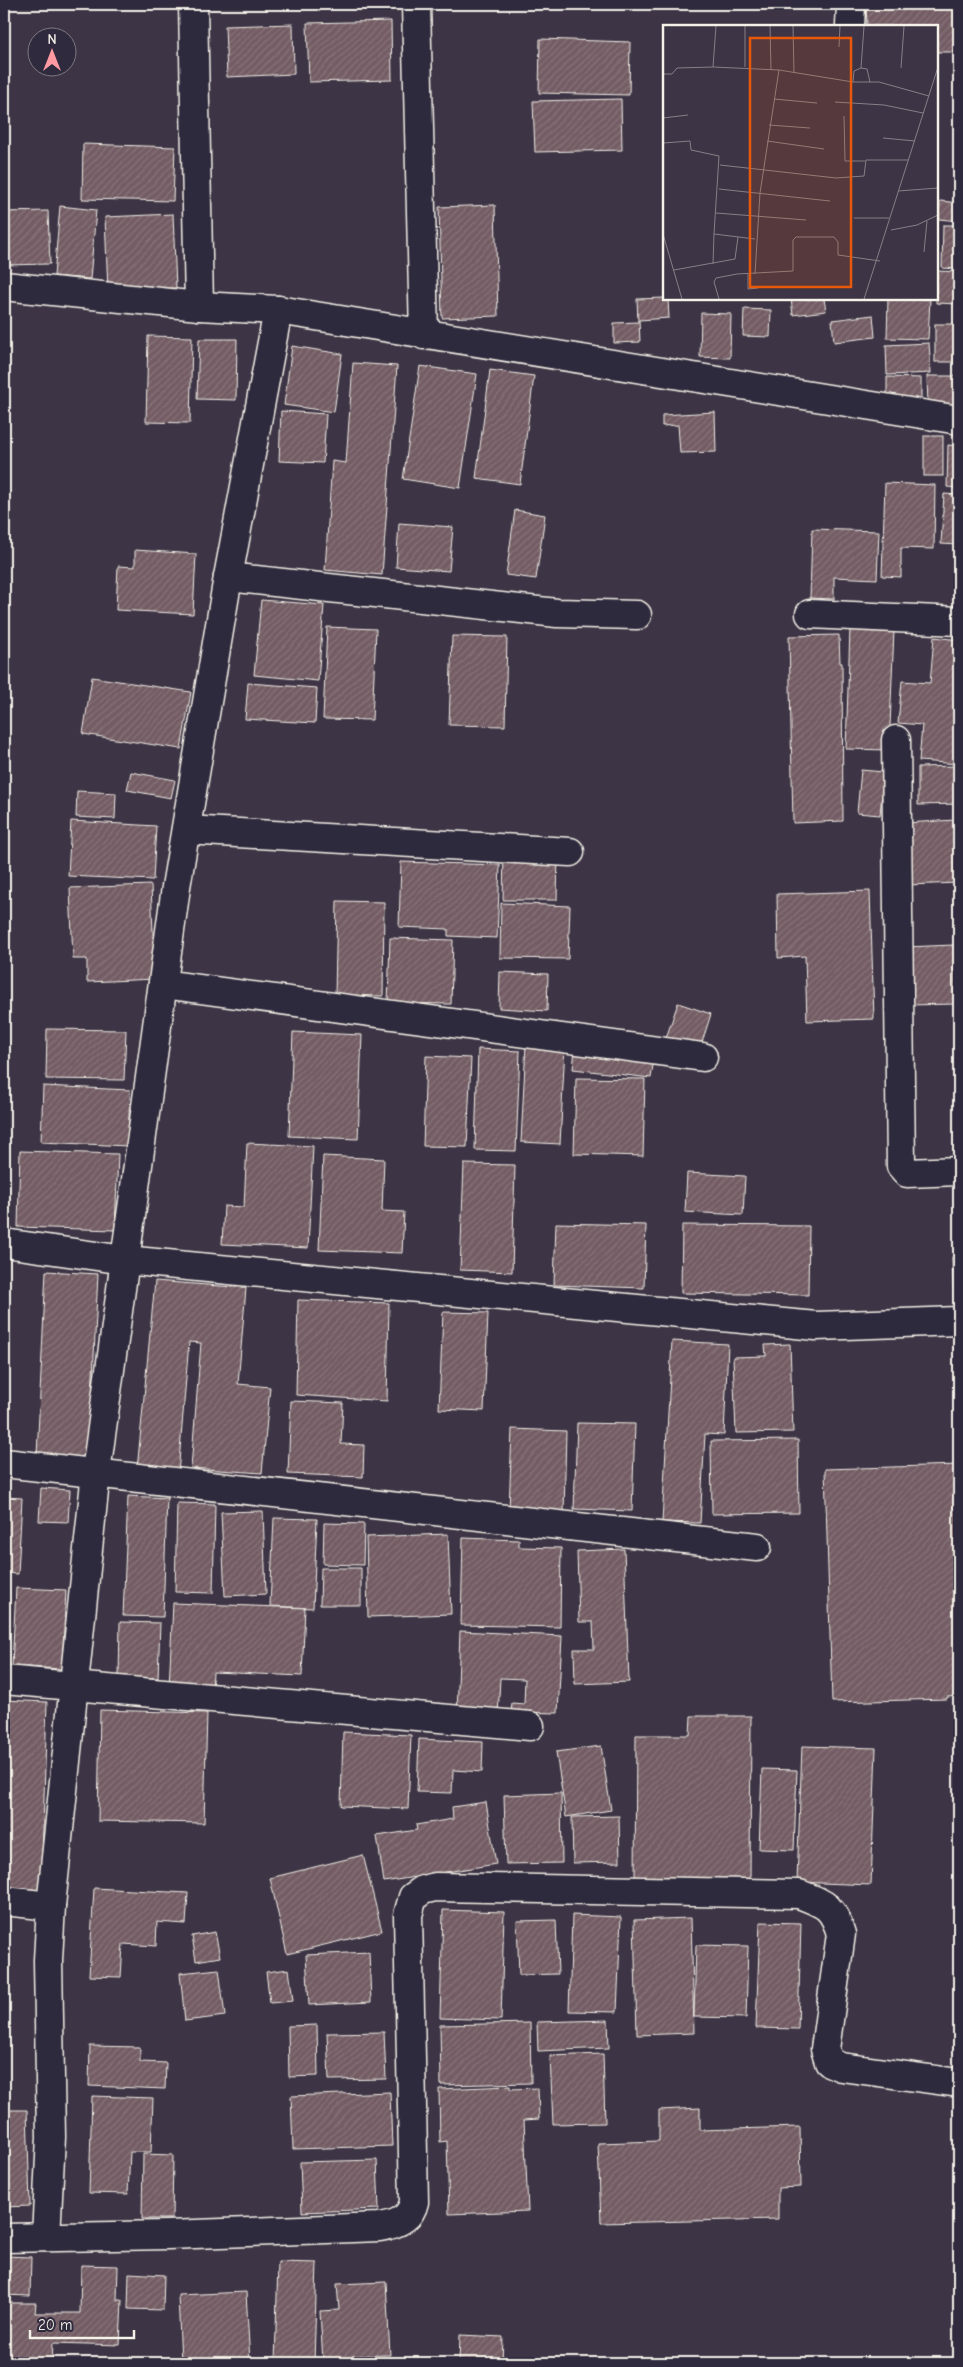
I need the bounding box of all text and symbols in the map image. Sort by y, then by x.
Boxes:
inset map [663,25,938,300]
north arrow [28,28,78,78]
text: N [47,31,57,48]
scale bar [30,2307,134,2339]
text: 20 m [38,2316,72,2334]

